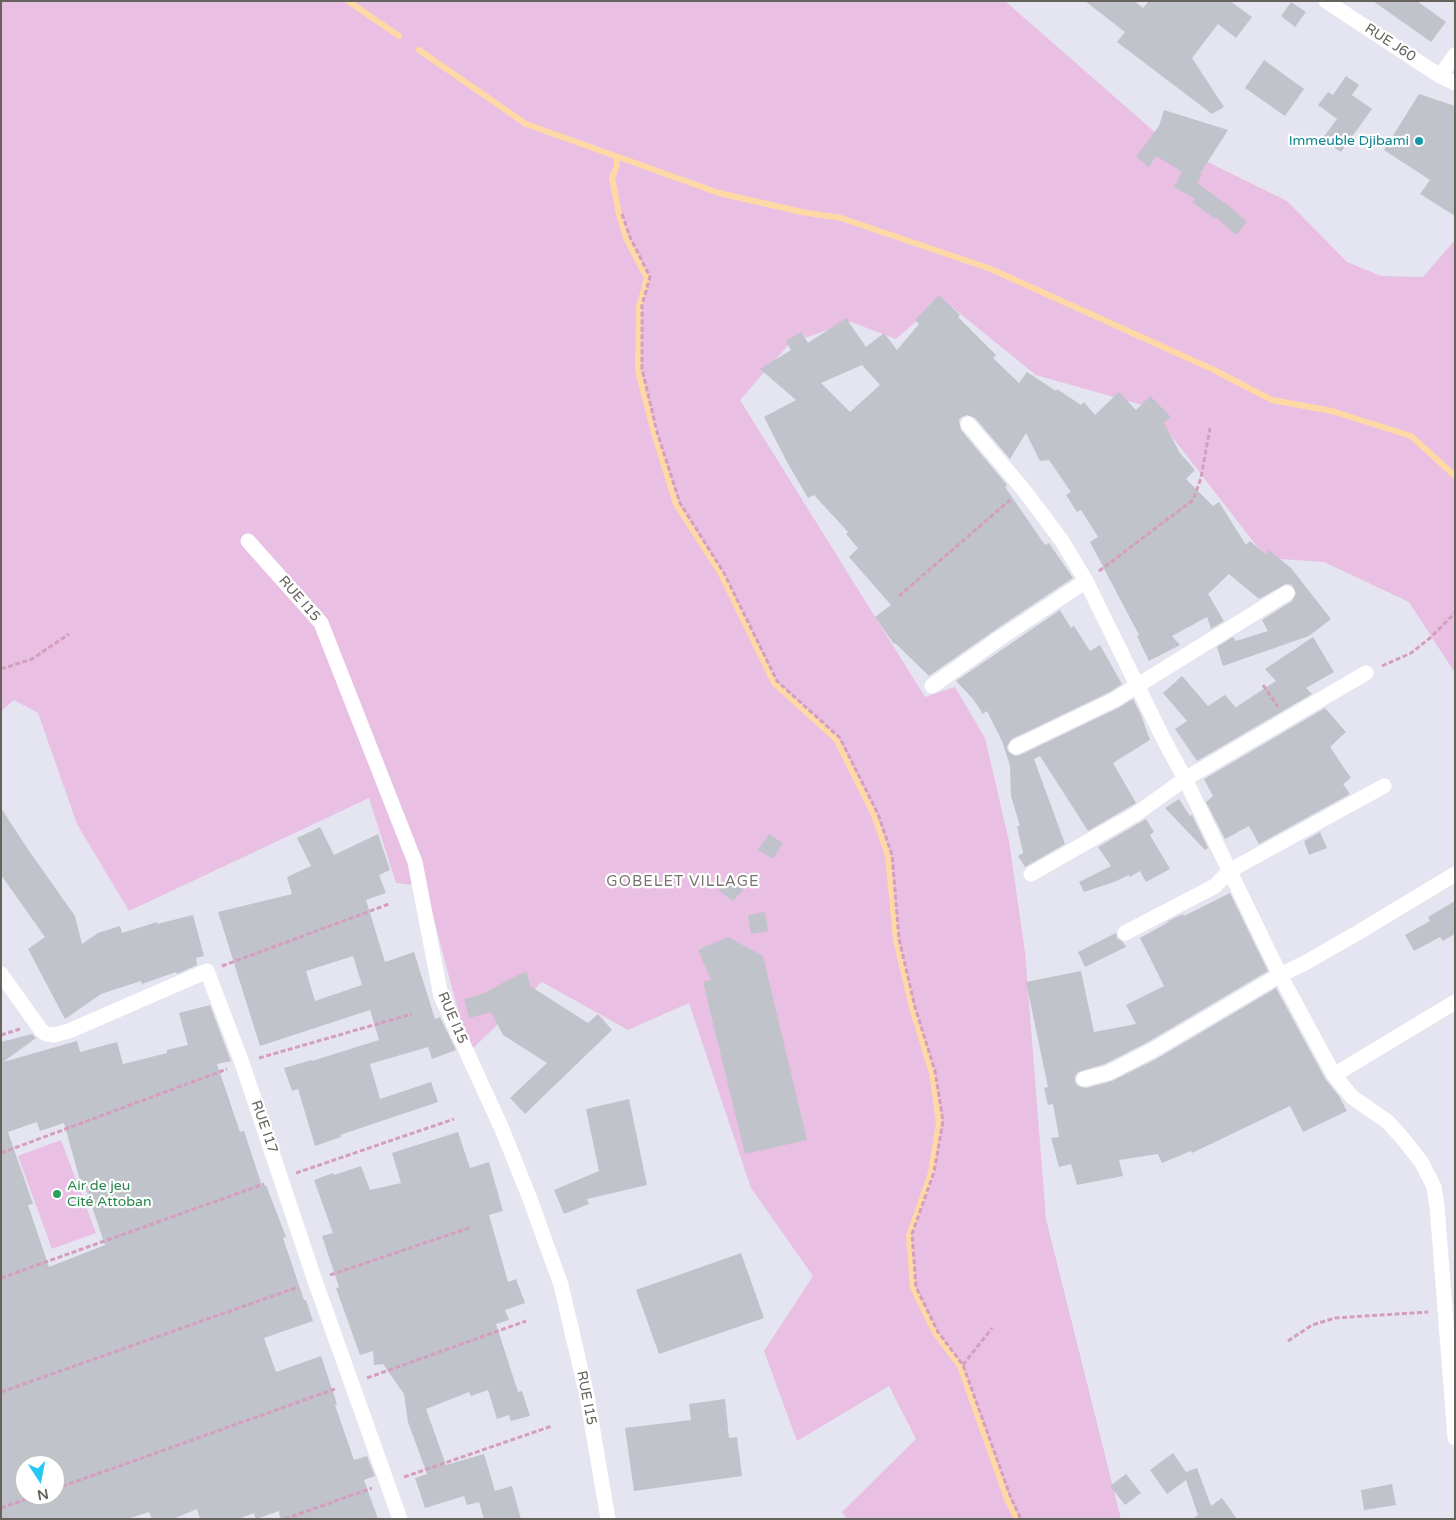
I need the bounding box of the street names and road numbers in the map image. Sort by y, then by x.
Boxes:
street label: RUE J60 [1361,20,1419,66]
street label: RUE I15 [275,573,323,625]
street label: RUE I15 [434,990,470,1046]
street label: RUE I17 [247,1098,281,1156]
street label: RUE I15 [573,1370,599,1426]

